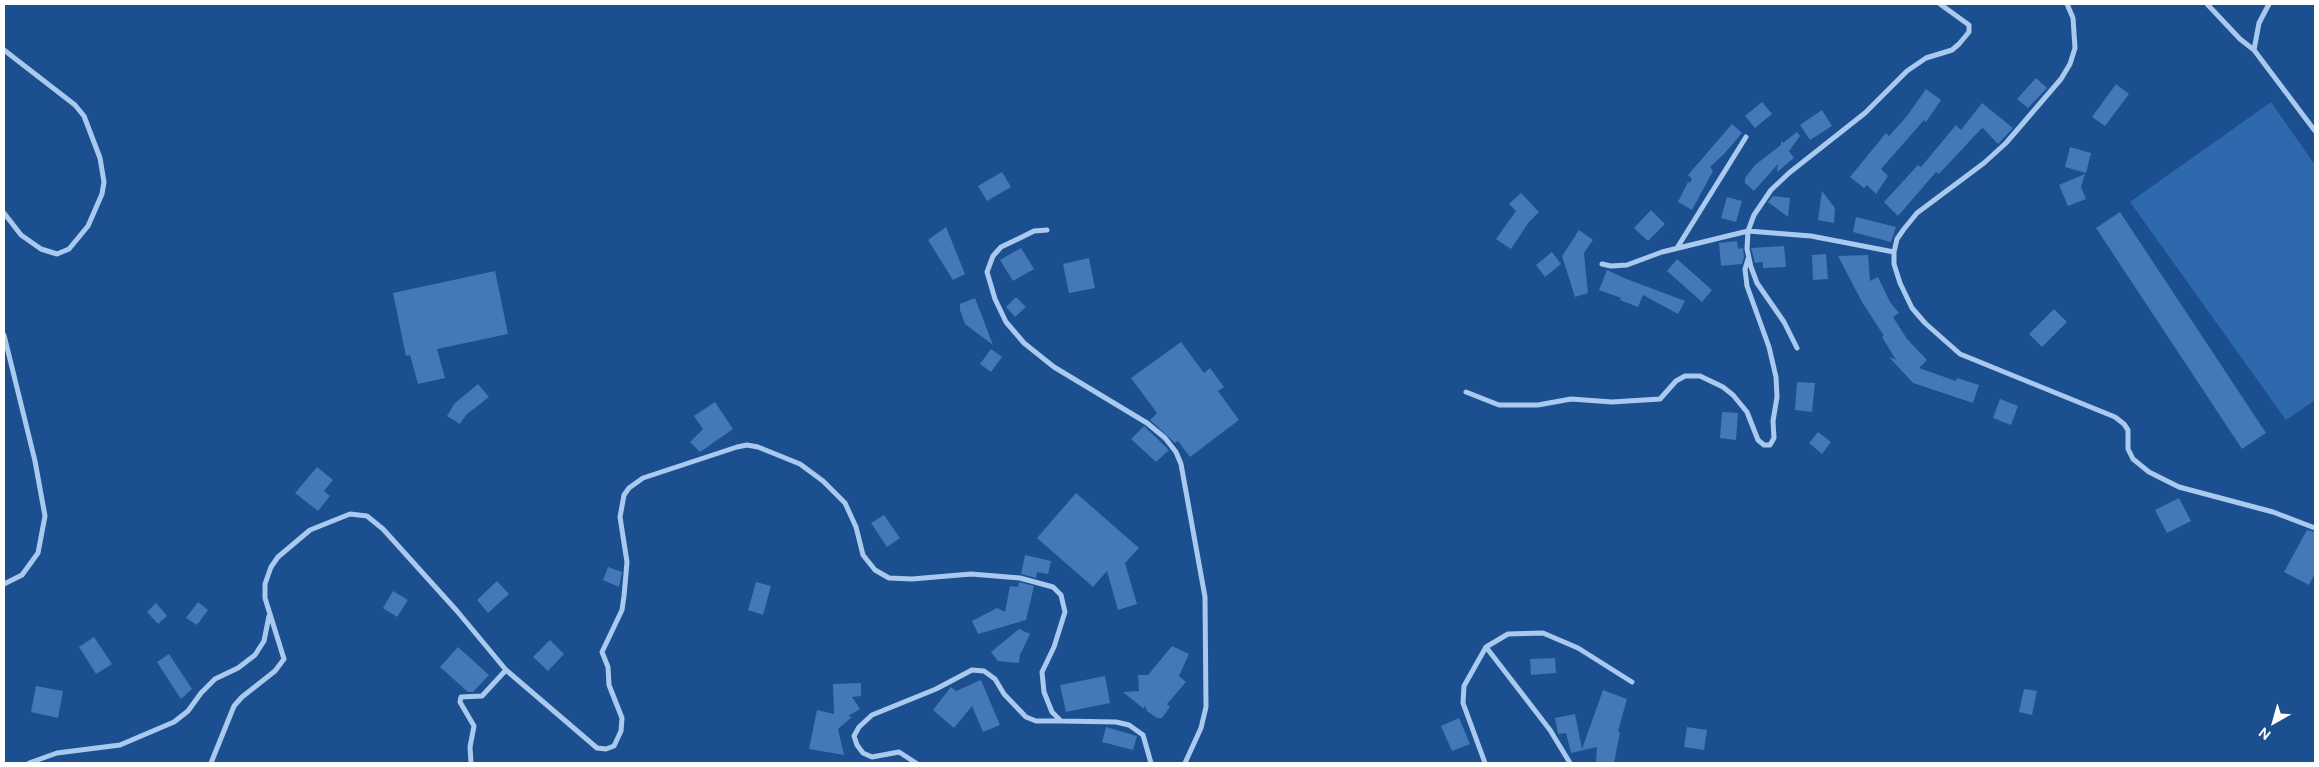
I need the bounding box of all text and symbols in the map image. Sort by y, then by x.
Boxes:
north arrow [2249,697,2299,747]
text: N [2255,724,2274,744]

